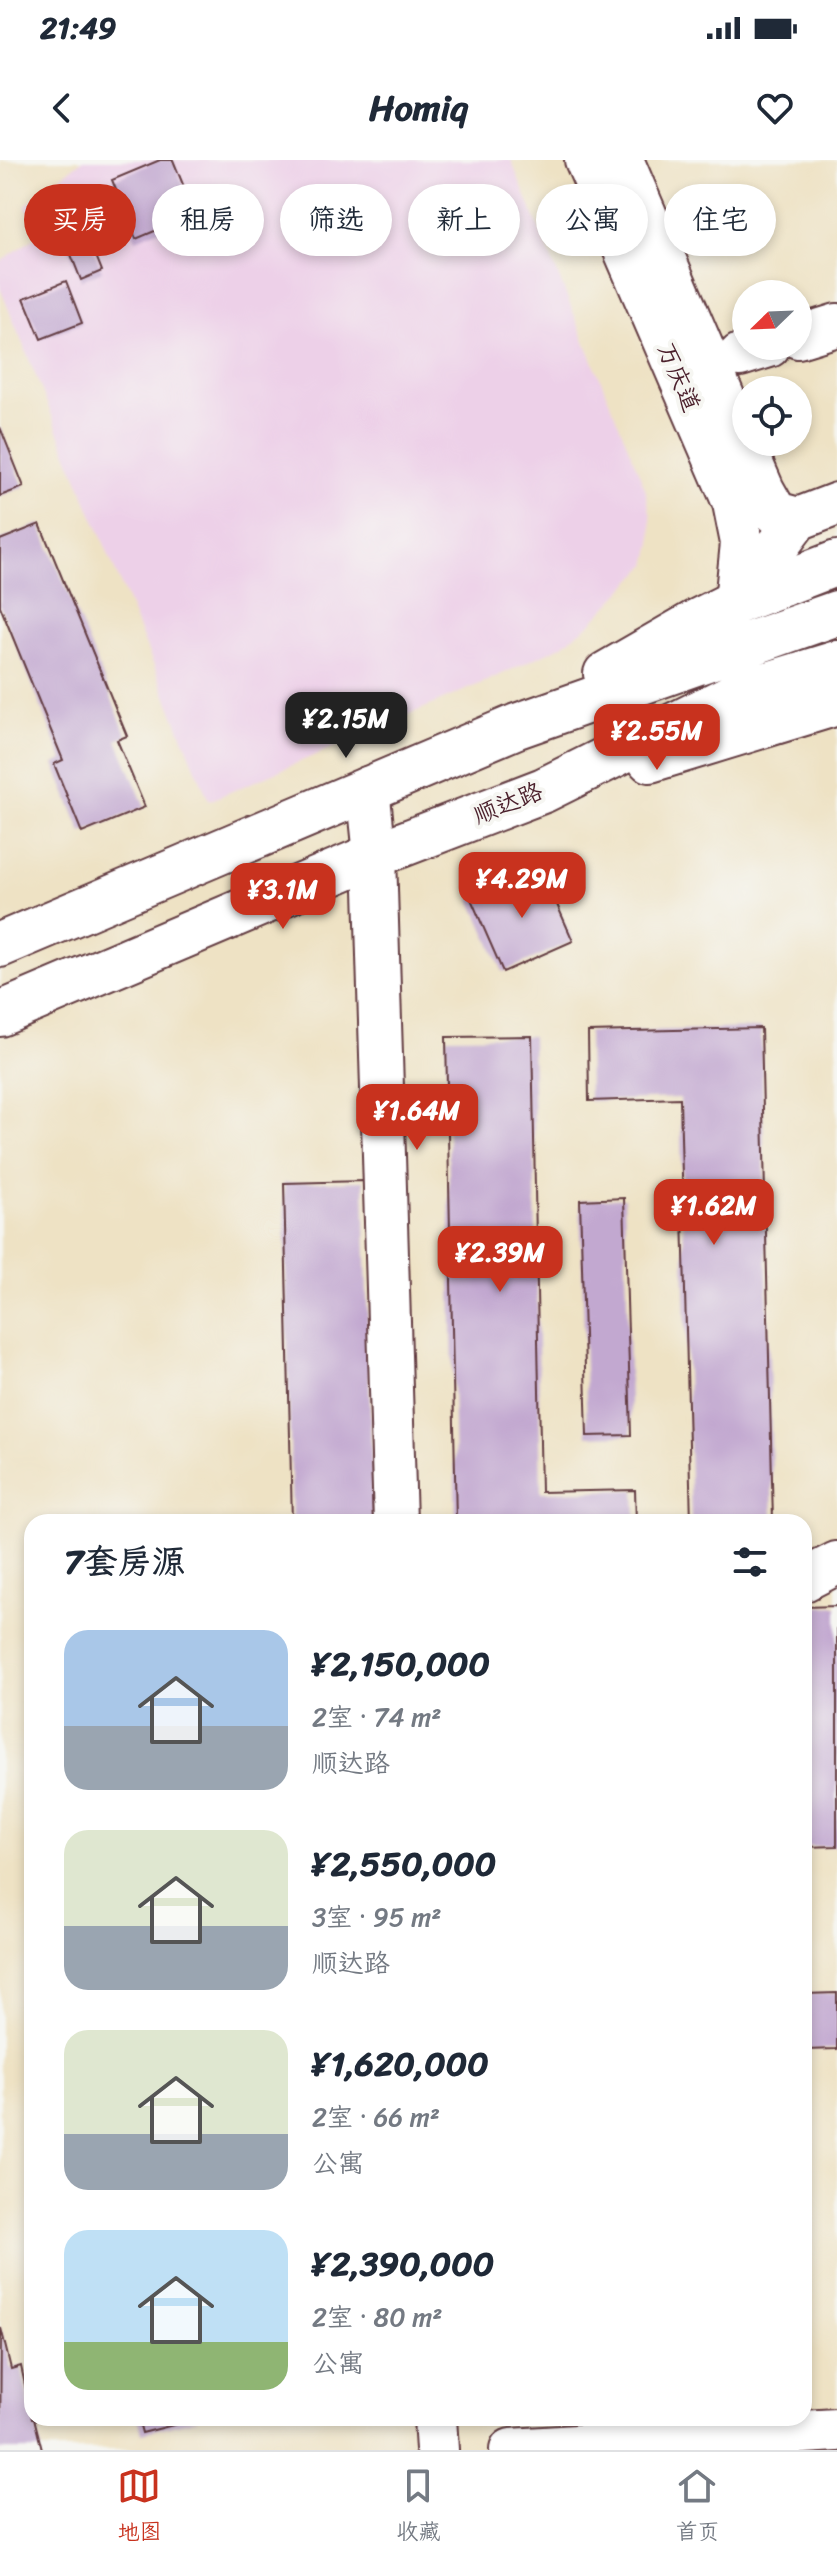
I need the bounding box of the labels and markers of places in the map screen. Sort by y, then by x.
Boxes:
pin: ¥2.15M [281,692,411,760]
pin: ¥2.55M [592,704,722,772]
pin: ¥4.29M [457,852,587,920]
pin: ¥3.1M [227,863,339,931]
pin: ¥1.64M [352,1084,482,1152]
pin: ¥1.62M [649,1179,779,1247]
pin: ¥2.39M [435,1226,565,1294]

